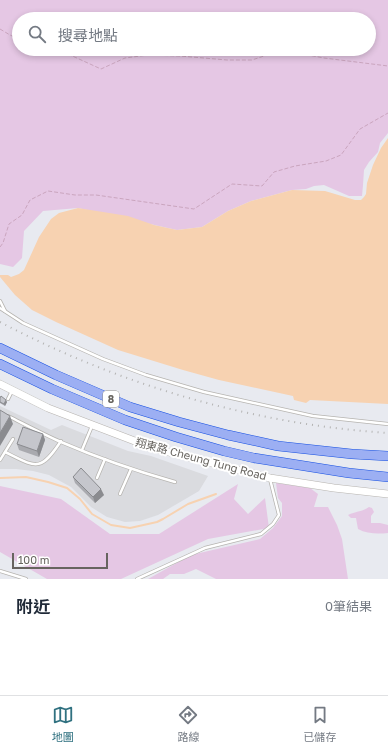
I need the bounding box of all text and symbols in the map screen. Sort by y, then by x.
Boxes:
search box [12,12,376,56]
icon: search [26,23,48,45]
text: 搜尋地點 [58,26,118,44]
road number: 8 [103,391,119,407]
street label: 翔東路 Cheung Tung Road [134,435,268,482]
scale bar [12,551,108,570]
text: 100 m [18,553,49,566]
text: 附近 [16,596,50,617]
text: 0筆結果 [325,598,372,614]
tab: 地圖 [52,704,74,744]
tab: 路線 [177,704,199,744]
tab: 已儲存 [303,704,336,744]

